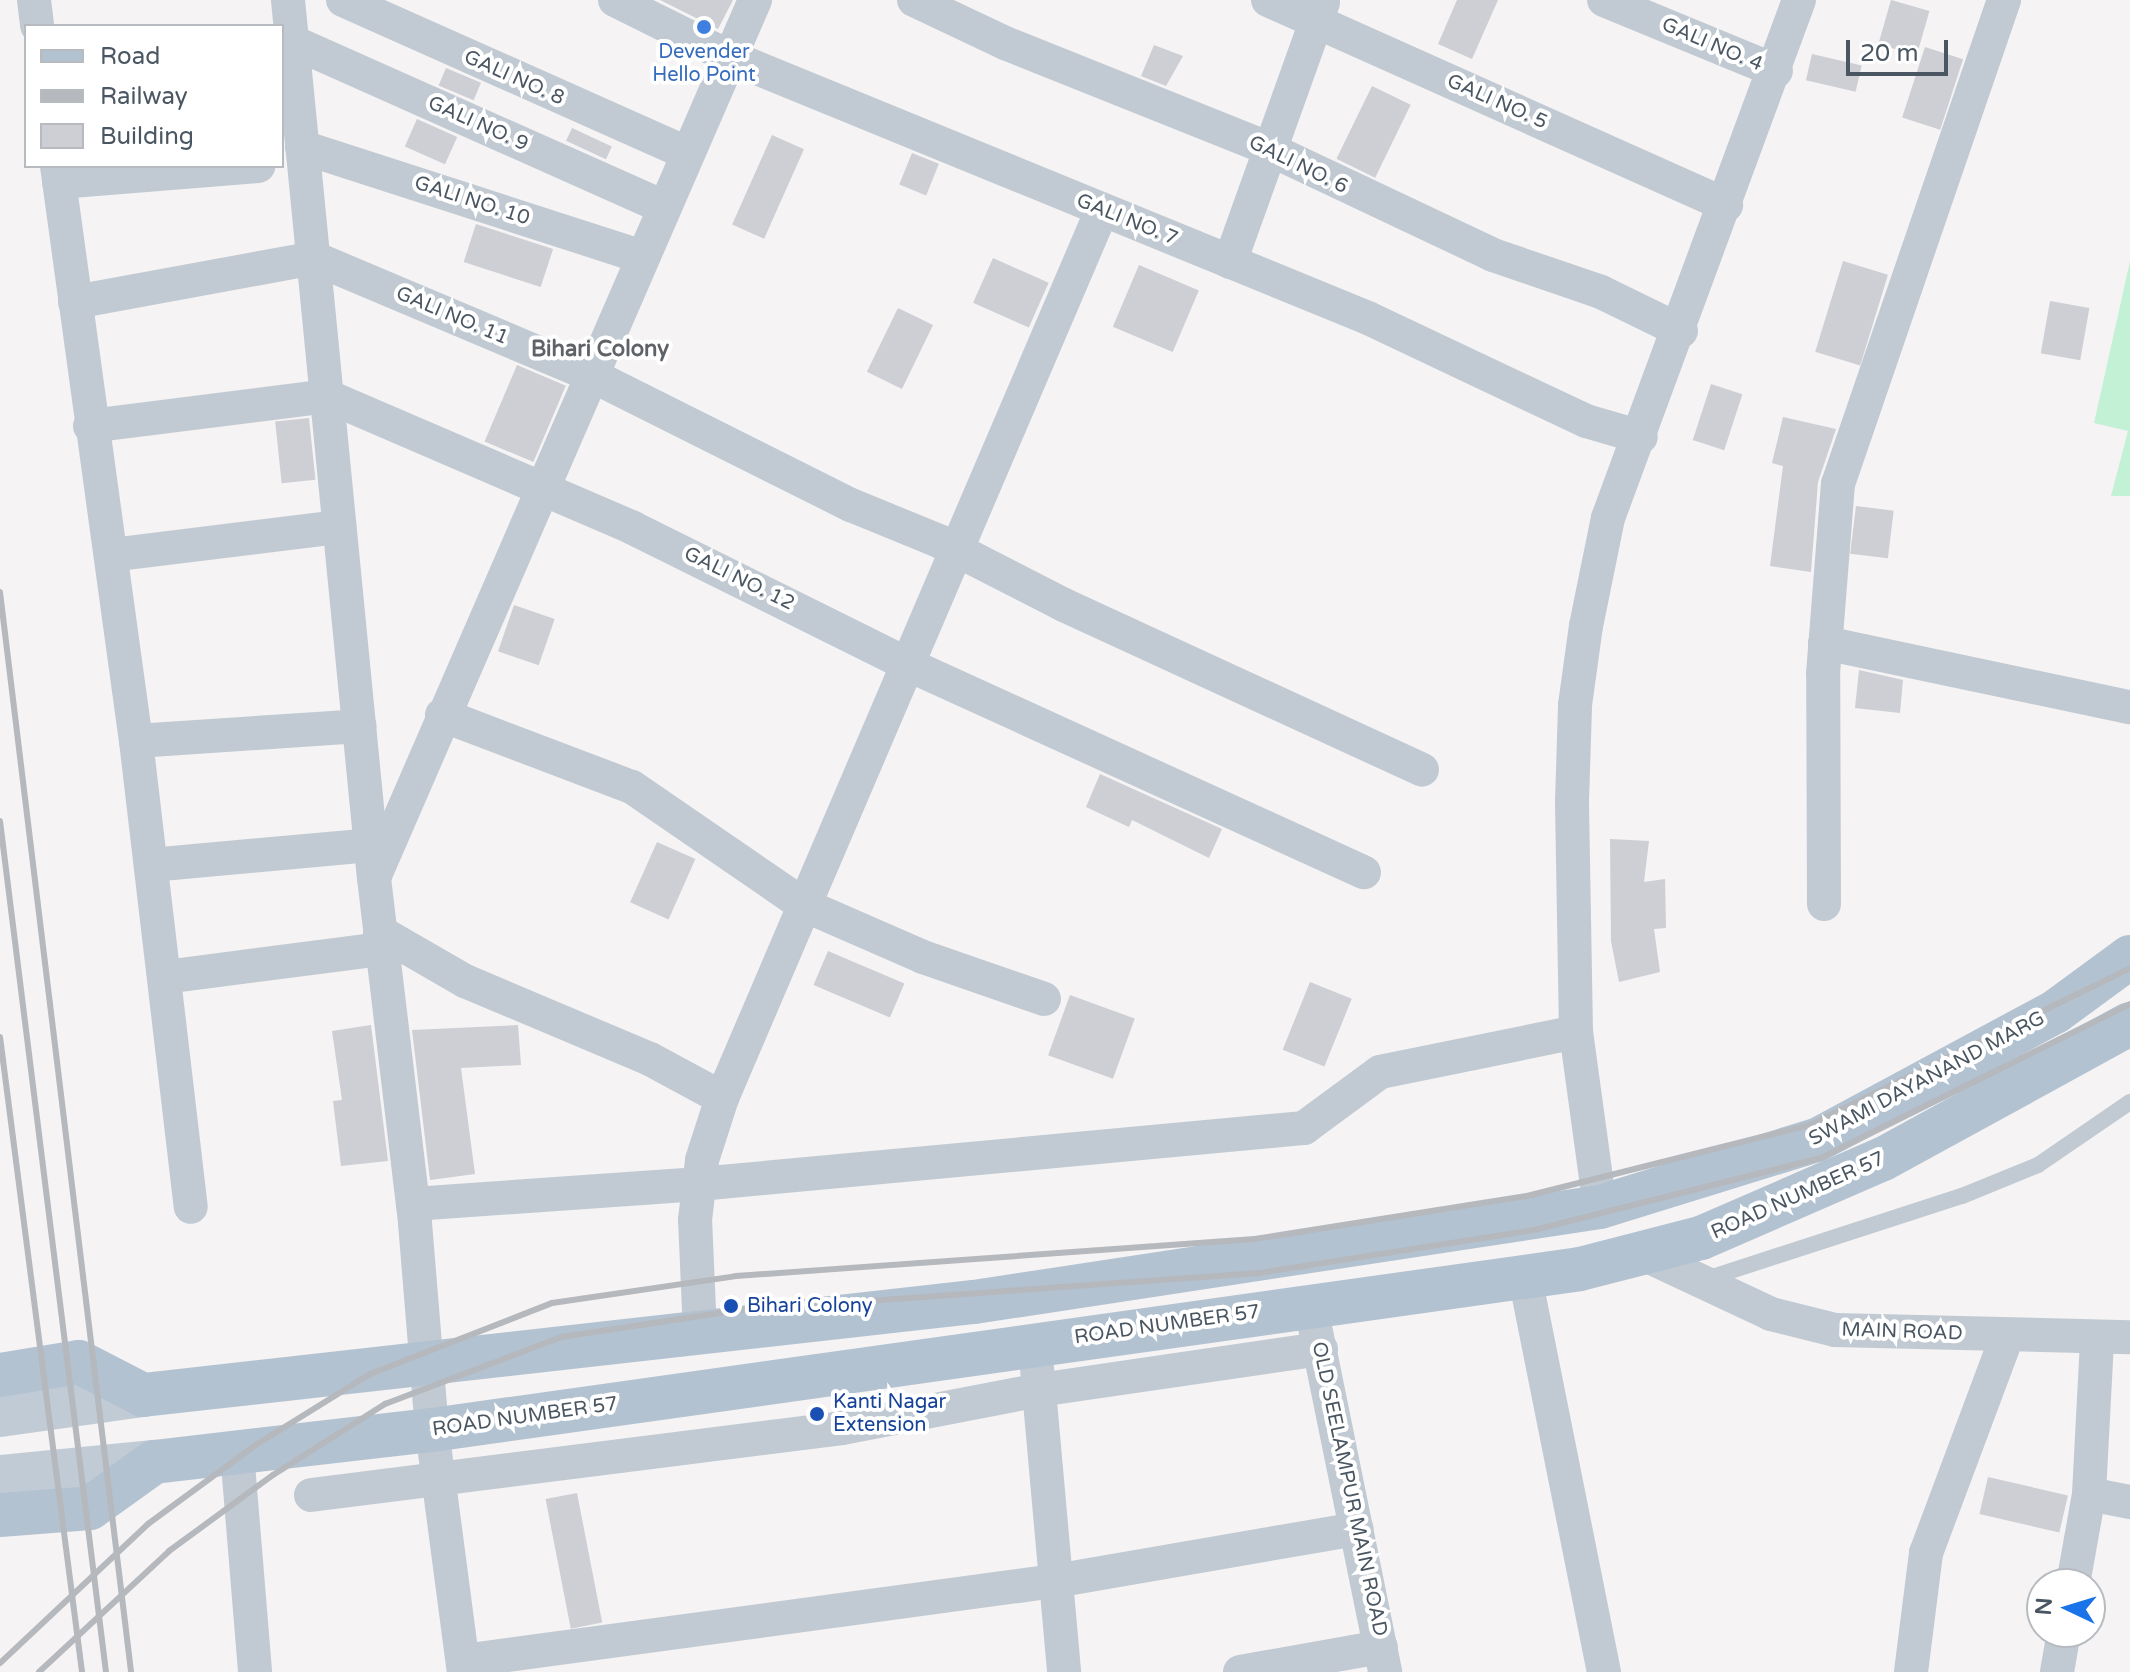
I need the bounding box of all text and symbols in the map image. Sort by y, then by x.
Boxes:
street label: GALI NO. 4 [1658,13,1766,77]
marker: Devender Hello Point [695,18,713,36]
legend [24,24,284,168]
scale bar [1850,24,1952,74]
text: 20 m [1860,39,1918,68]
place label: Devender Hello Point [652,40,756,87]
text: Road [100,42,160,71]
street label: GALI NO. 8 [460,45,568,111]
street label: GALI NO. 5 [1443,69,1551,135]
text: Railway [100,82,188,111]
street label: GALI NO. 9 [424,91,532,157]
text: Building [100,122,194,151]
street label: GALI NO. 6 [1245,131,1351,199]
street label: GALI NO. 10 [411,171,533,231]
street label: GALI NO. 7 [1073,189,1181,251]
street label: GALI NO. 11 [392,282,512,350]
district label: Bihari Colony [531,337,669,363]
street label: GALI NO. 12 [680,542,798,616]
street label: SWAMI DAYANAND MARG [1805,1007,2049,1151]
street label: ROAD NUMBER 57 [1708,1147,1888,1245]
place label: Bihari Colony [747,1294,873,1318]
marker: Bihari Colony [722,1297,740,1315]
street label: ROAD NUMBER 57 [1073,1300,1261,1350]
street label: MAIN ROAD [1841,1318,1963,1346]
street label: OLD SEELAMPUR MAIN ROAD [1306,1340,1392,1638]
place label: Kanti Nagar Extension [833,1390,946,1437]
street label: ROAD NUMBER 57 [431,1392,619,1442]
marker: Kanti Nagar Extension [808,1405,826,1423]
north arrow [2026,1568,2106,1648]
text: N [2030,1597,2058,1616]

